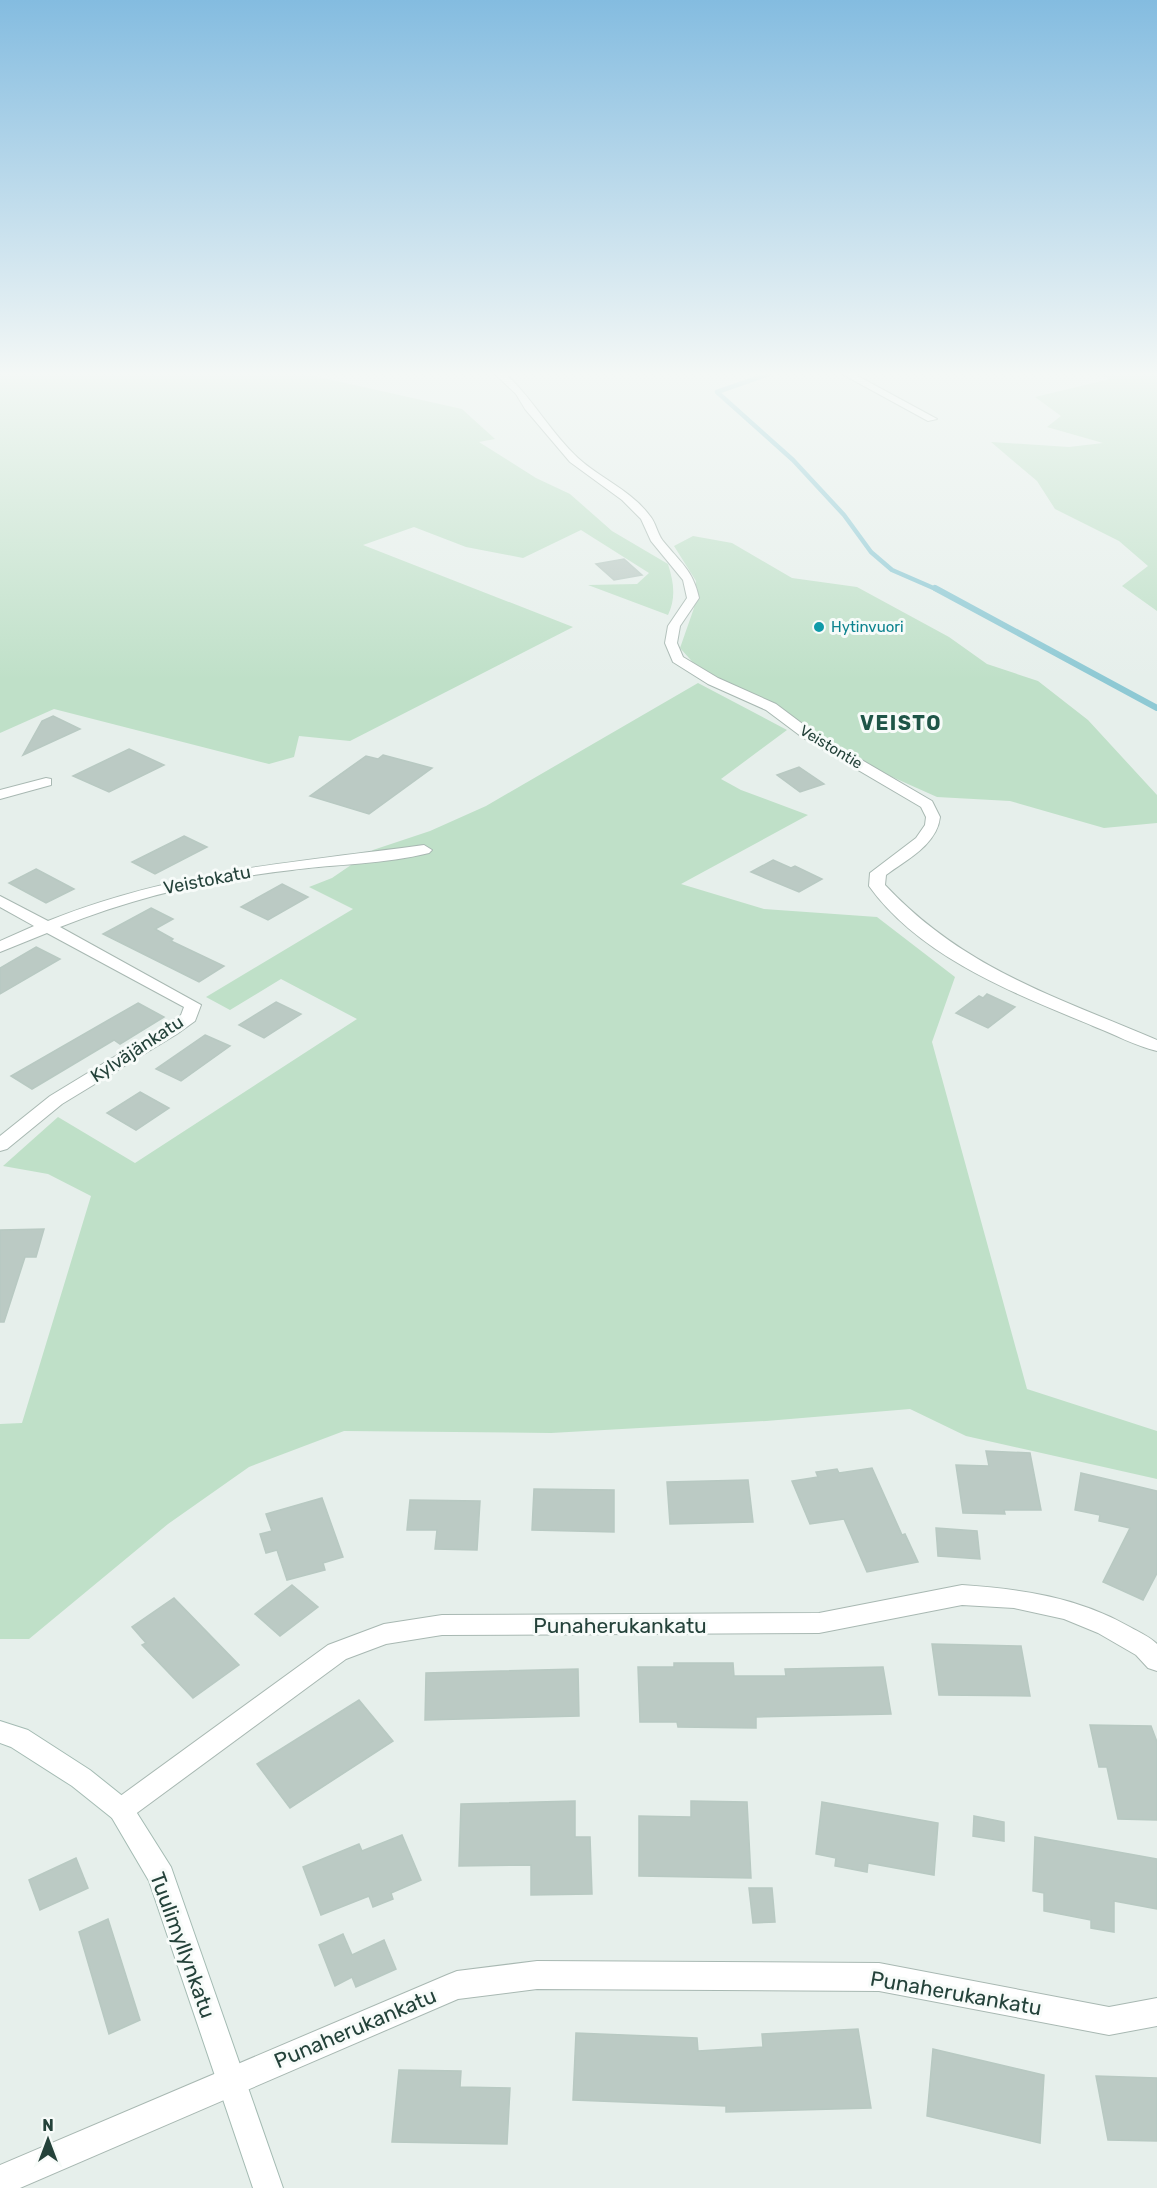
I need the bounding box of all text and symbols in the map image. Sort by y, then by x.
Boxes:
place label: Hytinvuori [831,618,904,636]
marker: Hytinvuori [812,620,826,634]
district label: VEISTO [860,711,942,735]
street label: Veistontie [796,721,866,773]
street label: Veistokatu [161,861,253,899]
street label: Kylväjänkatu [86,1011,188,1087]
street label: Punaherukankatu [533,1613,707,1638]
street label: Tuulimyllynkatu [145,1869,221,2021]
street label: Punaherukankatu [868,1966,1044,2020]
street label: Punaherukankatu [270,1983,440,2073]
north arrow [18,2110,78,2170]
text: N [42,2116,54,2135]

